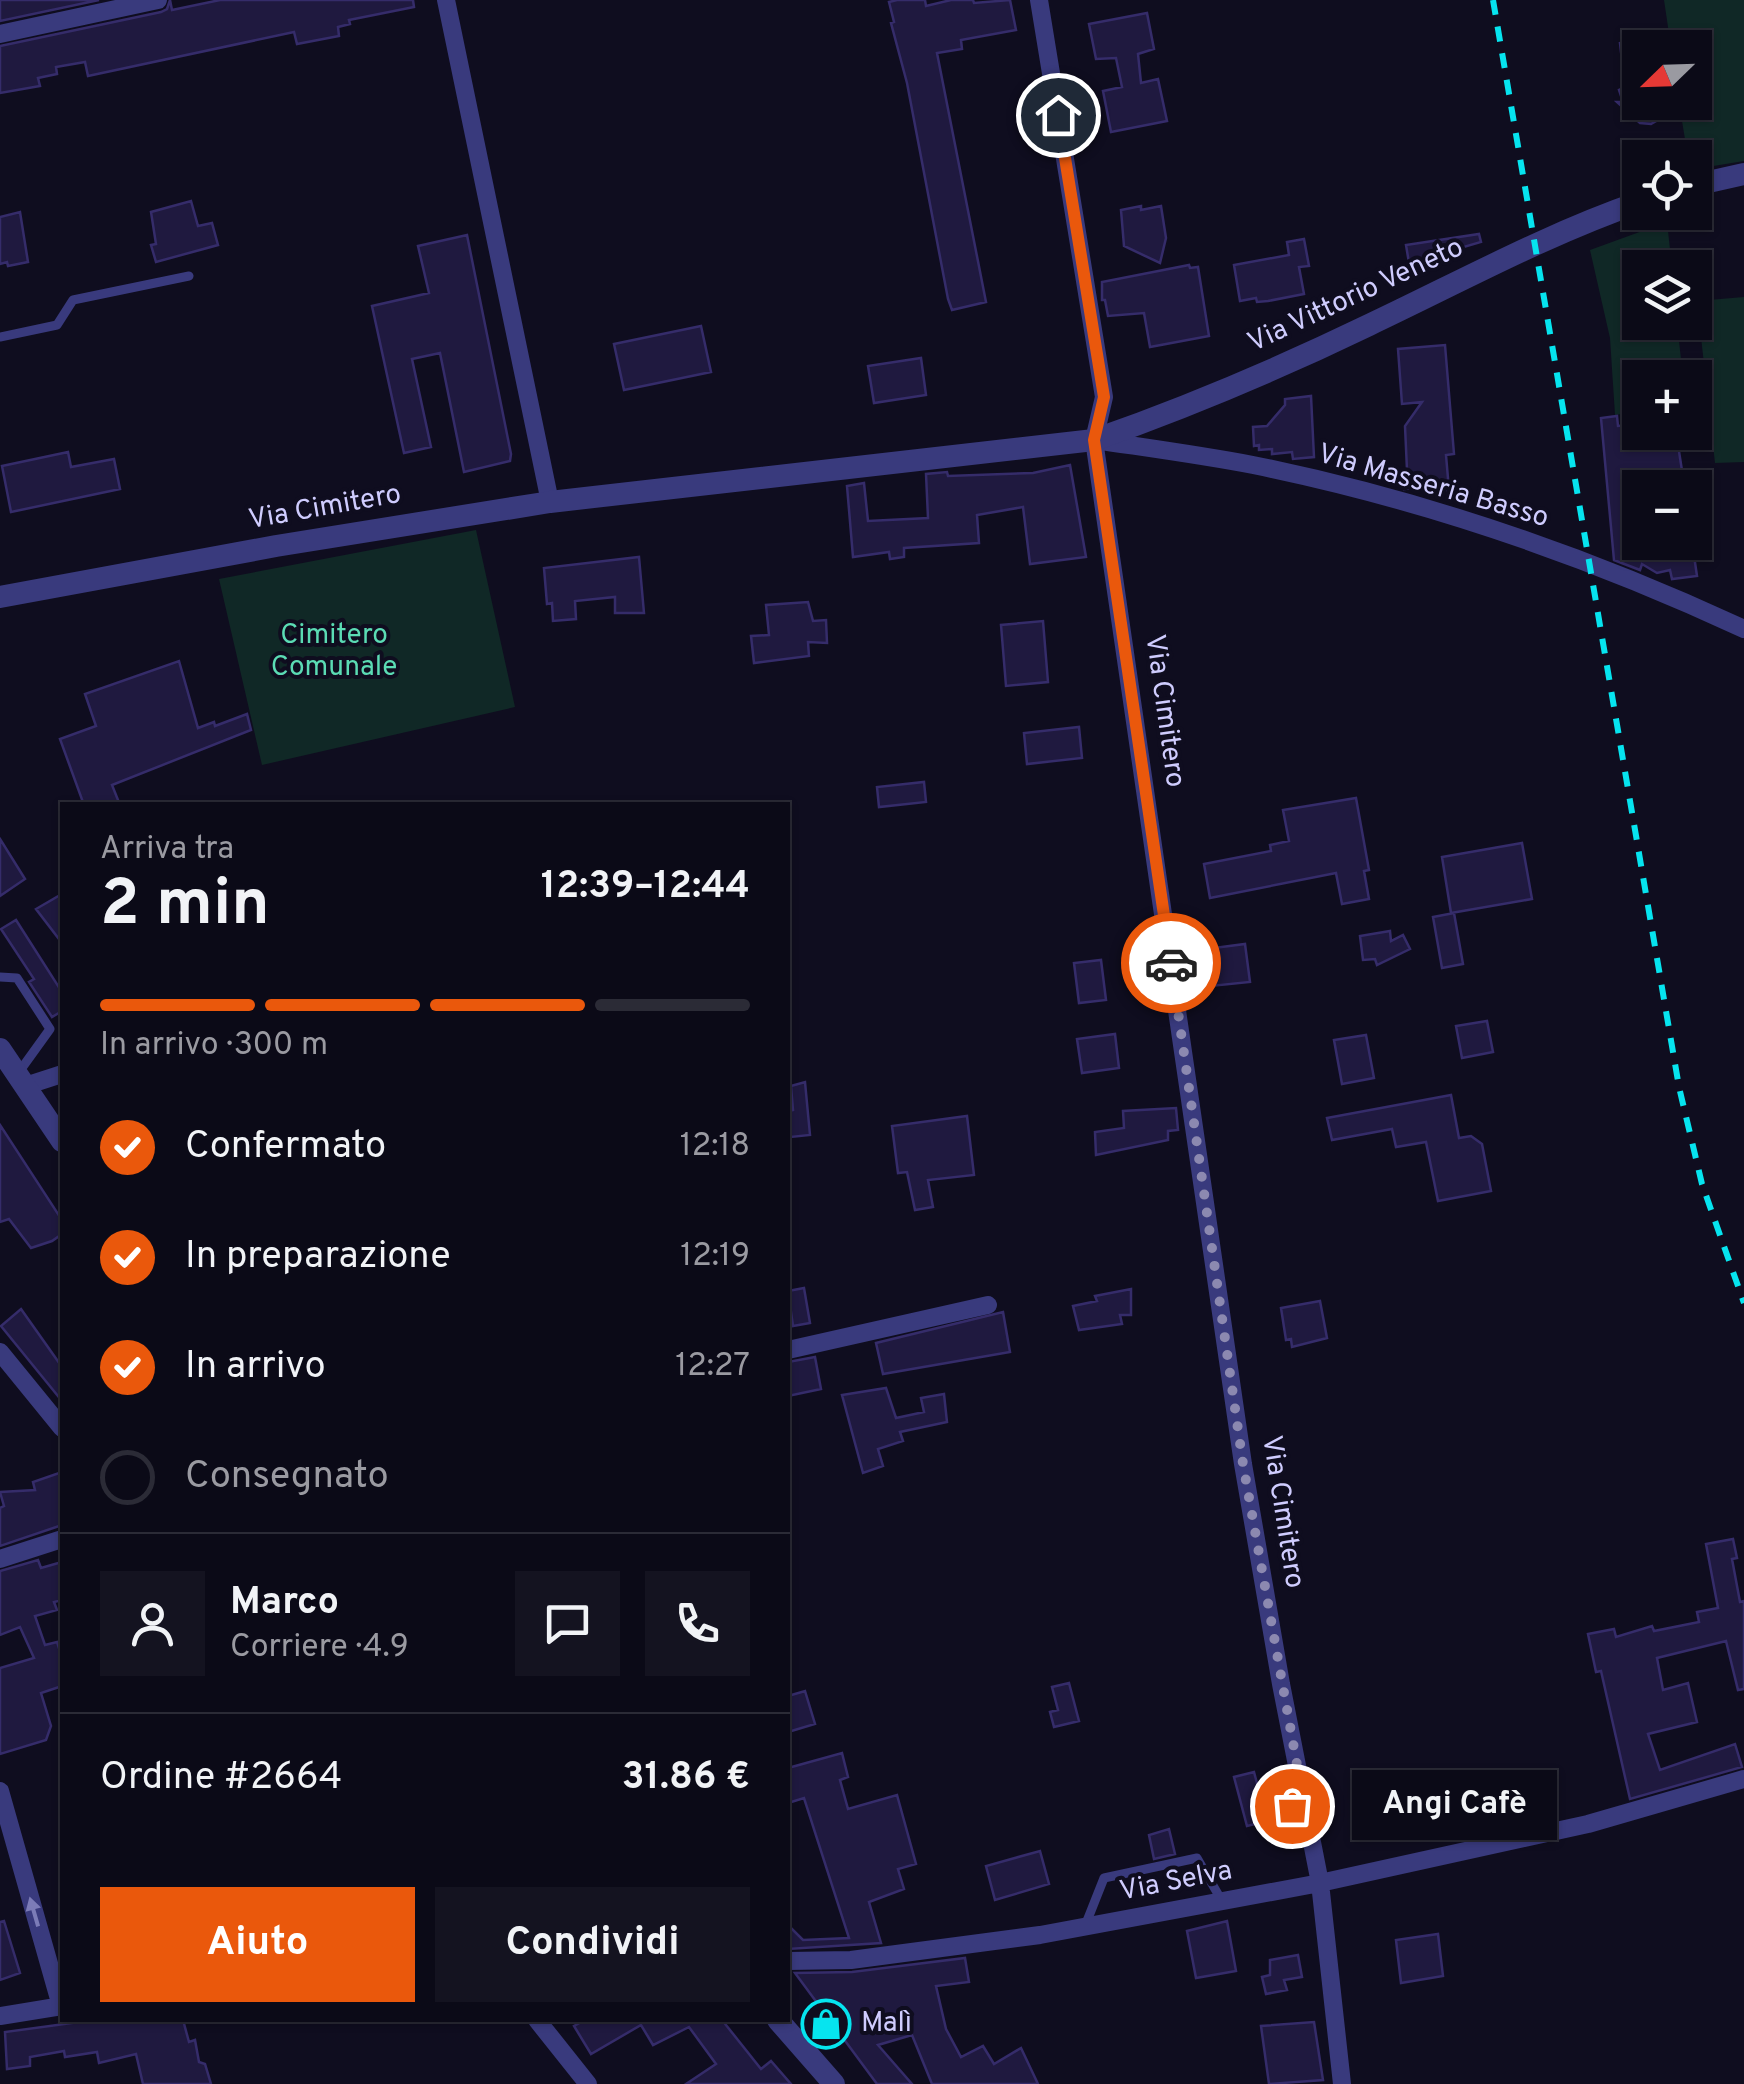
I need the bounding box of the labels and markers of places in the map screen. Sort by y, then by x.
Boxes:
pin [1016,73,1101,158]
pin [1250,1764,1335,1849]
callout: Angi Cafè [1352,1771,1557,1841]
shop icon: Malì [800,1998,852,2050]
place label: Malì [861,2006,912,2042]

